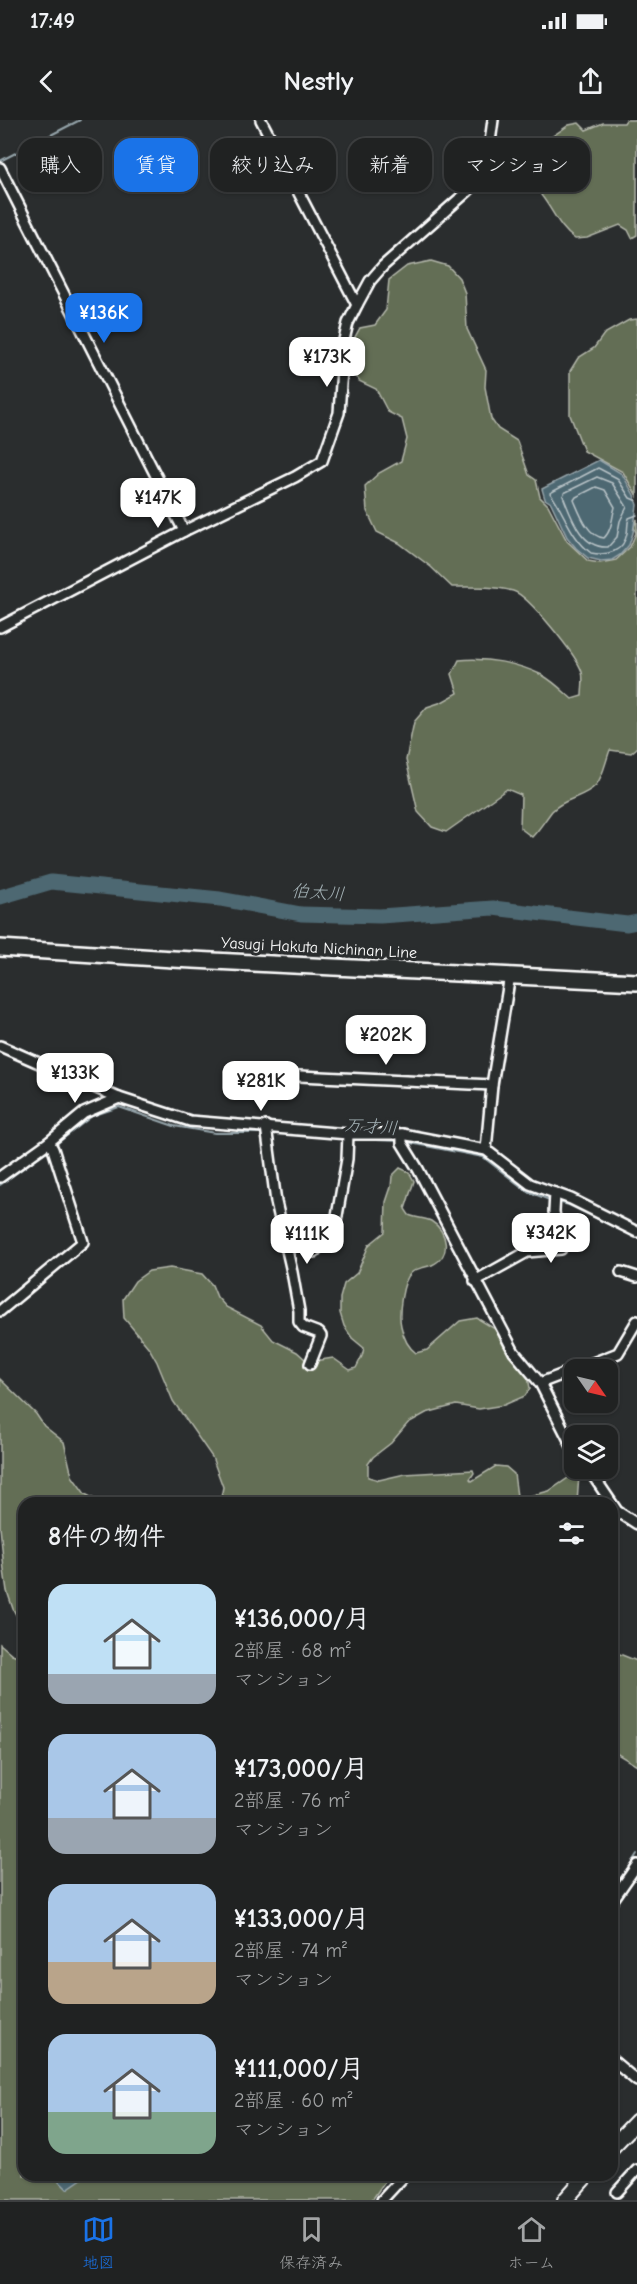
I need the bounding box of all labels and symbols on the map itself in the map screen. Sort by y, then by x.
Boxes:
pin: ¥136K [62,293,146,344]
pin: ¥173K [285,337,369,388]
pin: ¥147K [116,478,200,529]
water label: 伯太川 [290,881,346,905]
street label: Yasugi Hakuta Nichinan Line [220,934,418,962]
pin: ¥202K [344,1015,428,1066]
pin: ¥133K [33,1053,117,1104]
pin: ¥281K [219,1061,303,1112]
water label: 万才川 [343,1115,399,1139]
pin: ¥342K [509,1213,593,1264]
pin: ¥111K [265,1214,349,1265]
north arrow [564,1359,618,1413]

